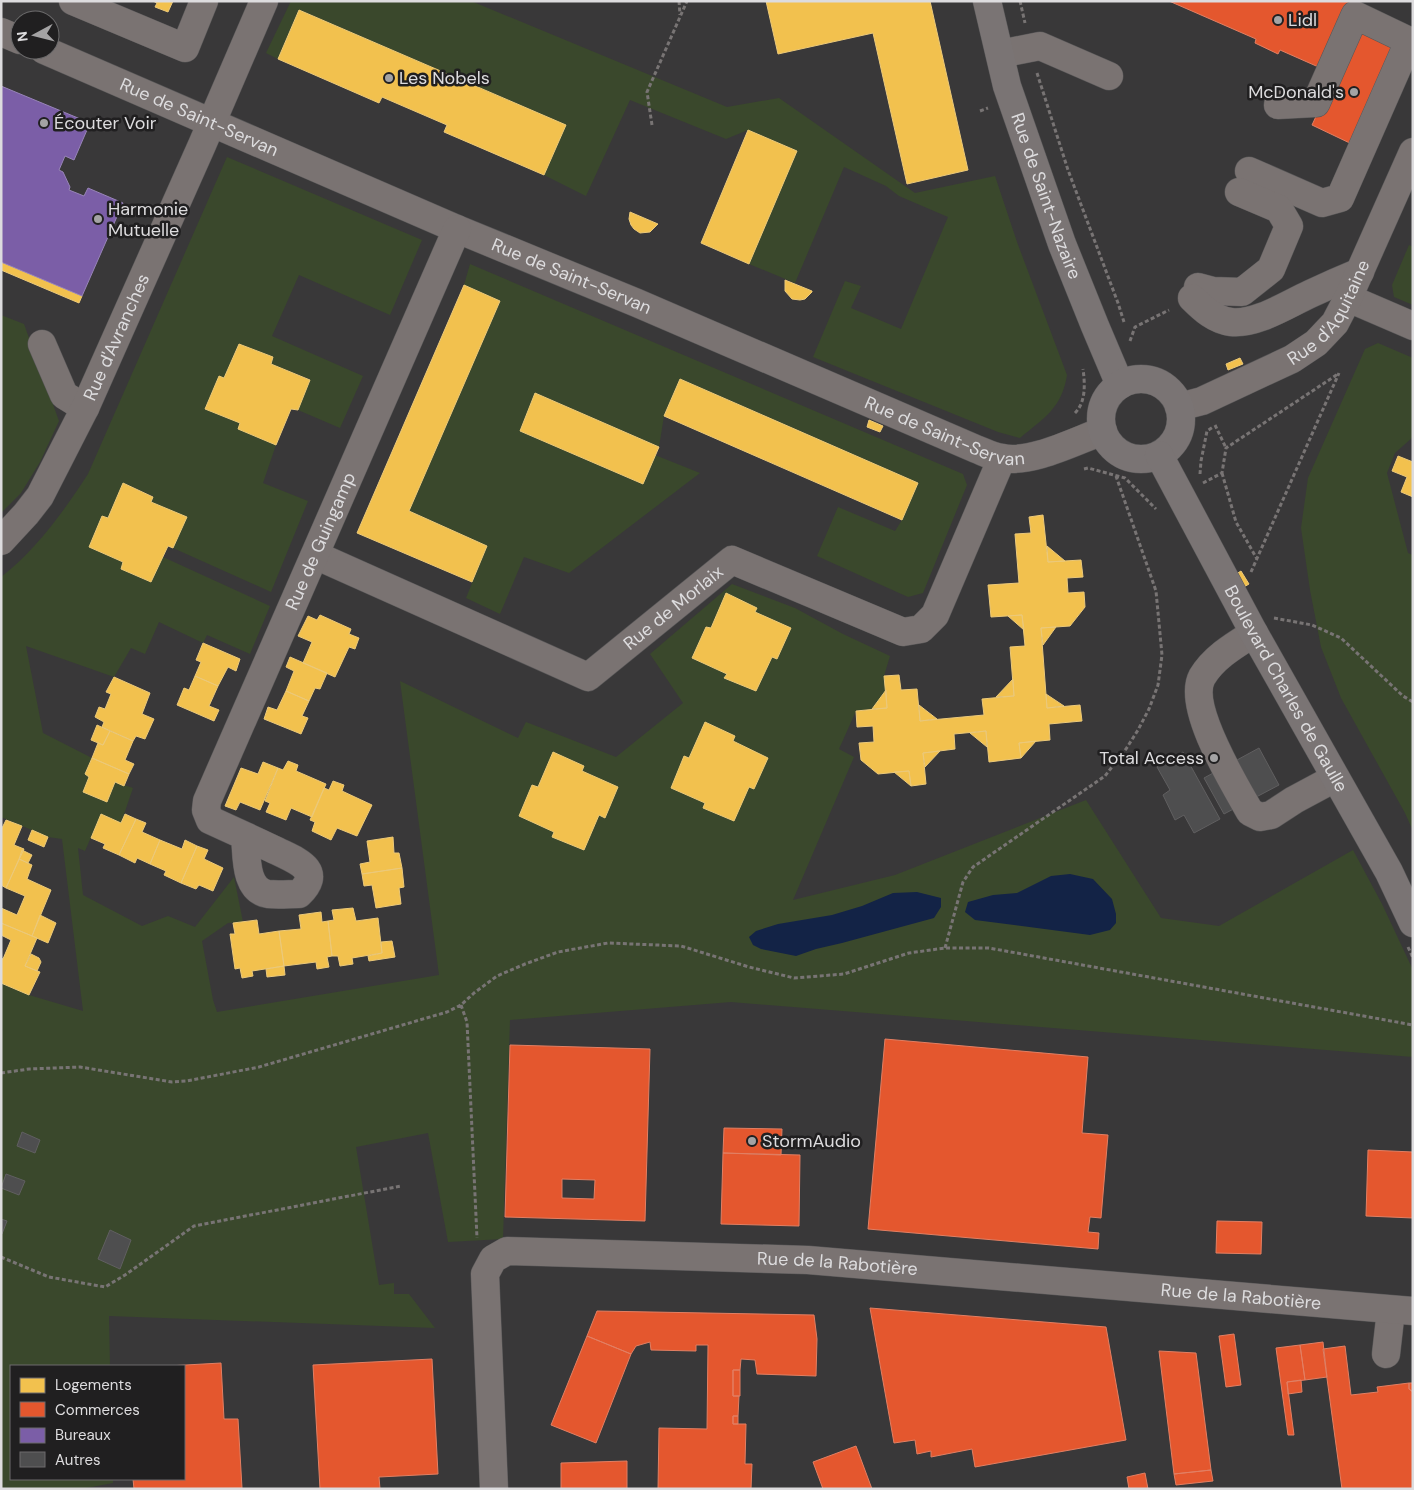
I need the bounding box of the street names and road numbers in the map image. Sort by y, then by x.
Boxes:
street label: Rue de Saint-Servan [116,72,282,162]
street label: Rue de Saint-Nazaire [1005,109,1087,283]
street label: Rue de Saint-Servan [488,233,655,320]
street label: Rue d'Aquitaine [1283,256,1375,371]
street label: Rue d'Avranches [78,270,155,404]
street label: Rue de Saint-Servan [861,390,1026,471]
street label: Rue de Guingamp [280,468,361,614]
street label: Rue de Morlaix [618,560,728,655]
street label: Boulevard Charles de Gaulle [1219,581,1353,796]
street label: Rue de la Rabotière [757,1246,919,1281]
street label: Rue de la Rabotière [1160,1278,1322,1315]

